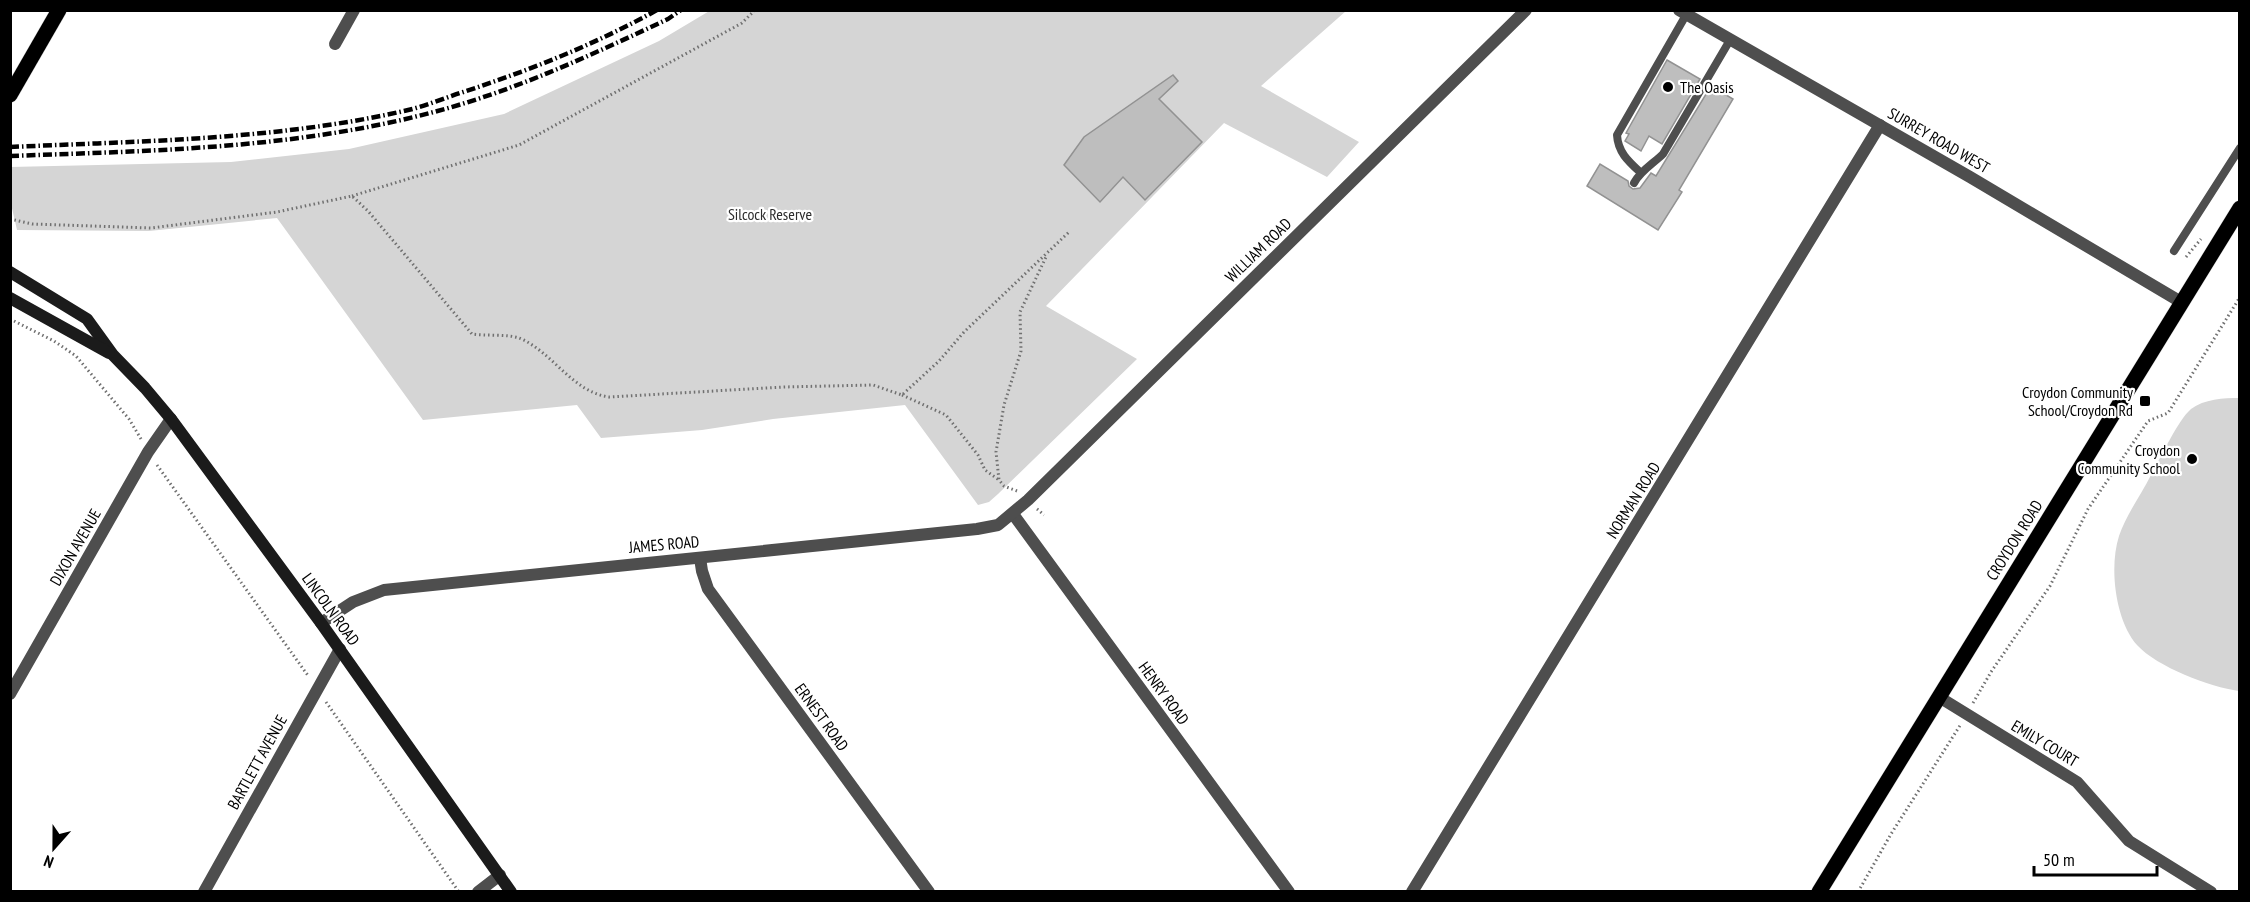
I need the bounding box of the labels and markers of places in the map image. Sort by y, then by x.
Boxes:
place label: The Oasis [1680,77,1734,97]
marker: The Oasis [1661,80,1675,94]
place label: Croydon Community School/Croydon Rd [2022,382,2133,420]
marker: Croydon Community School/Croydon Rd [2138,394,2152,408]
place label: Croydon Community School [2078,440,2180,478]
marker: Croydon Community School [2185,452,2199,466]

